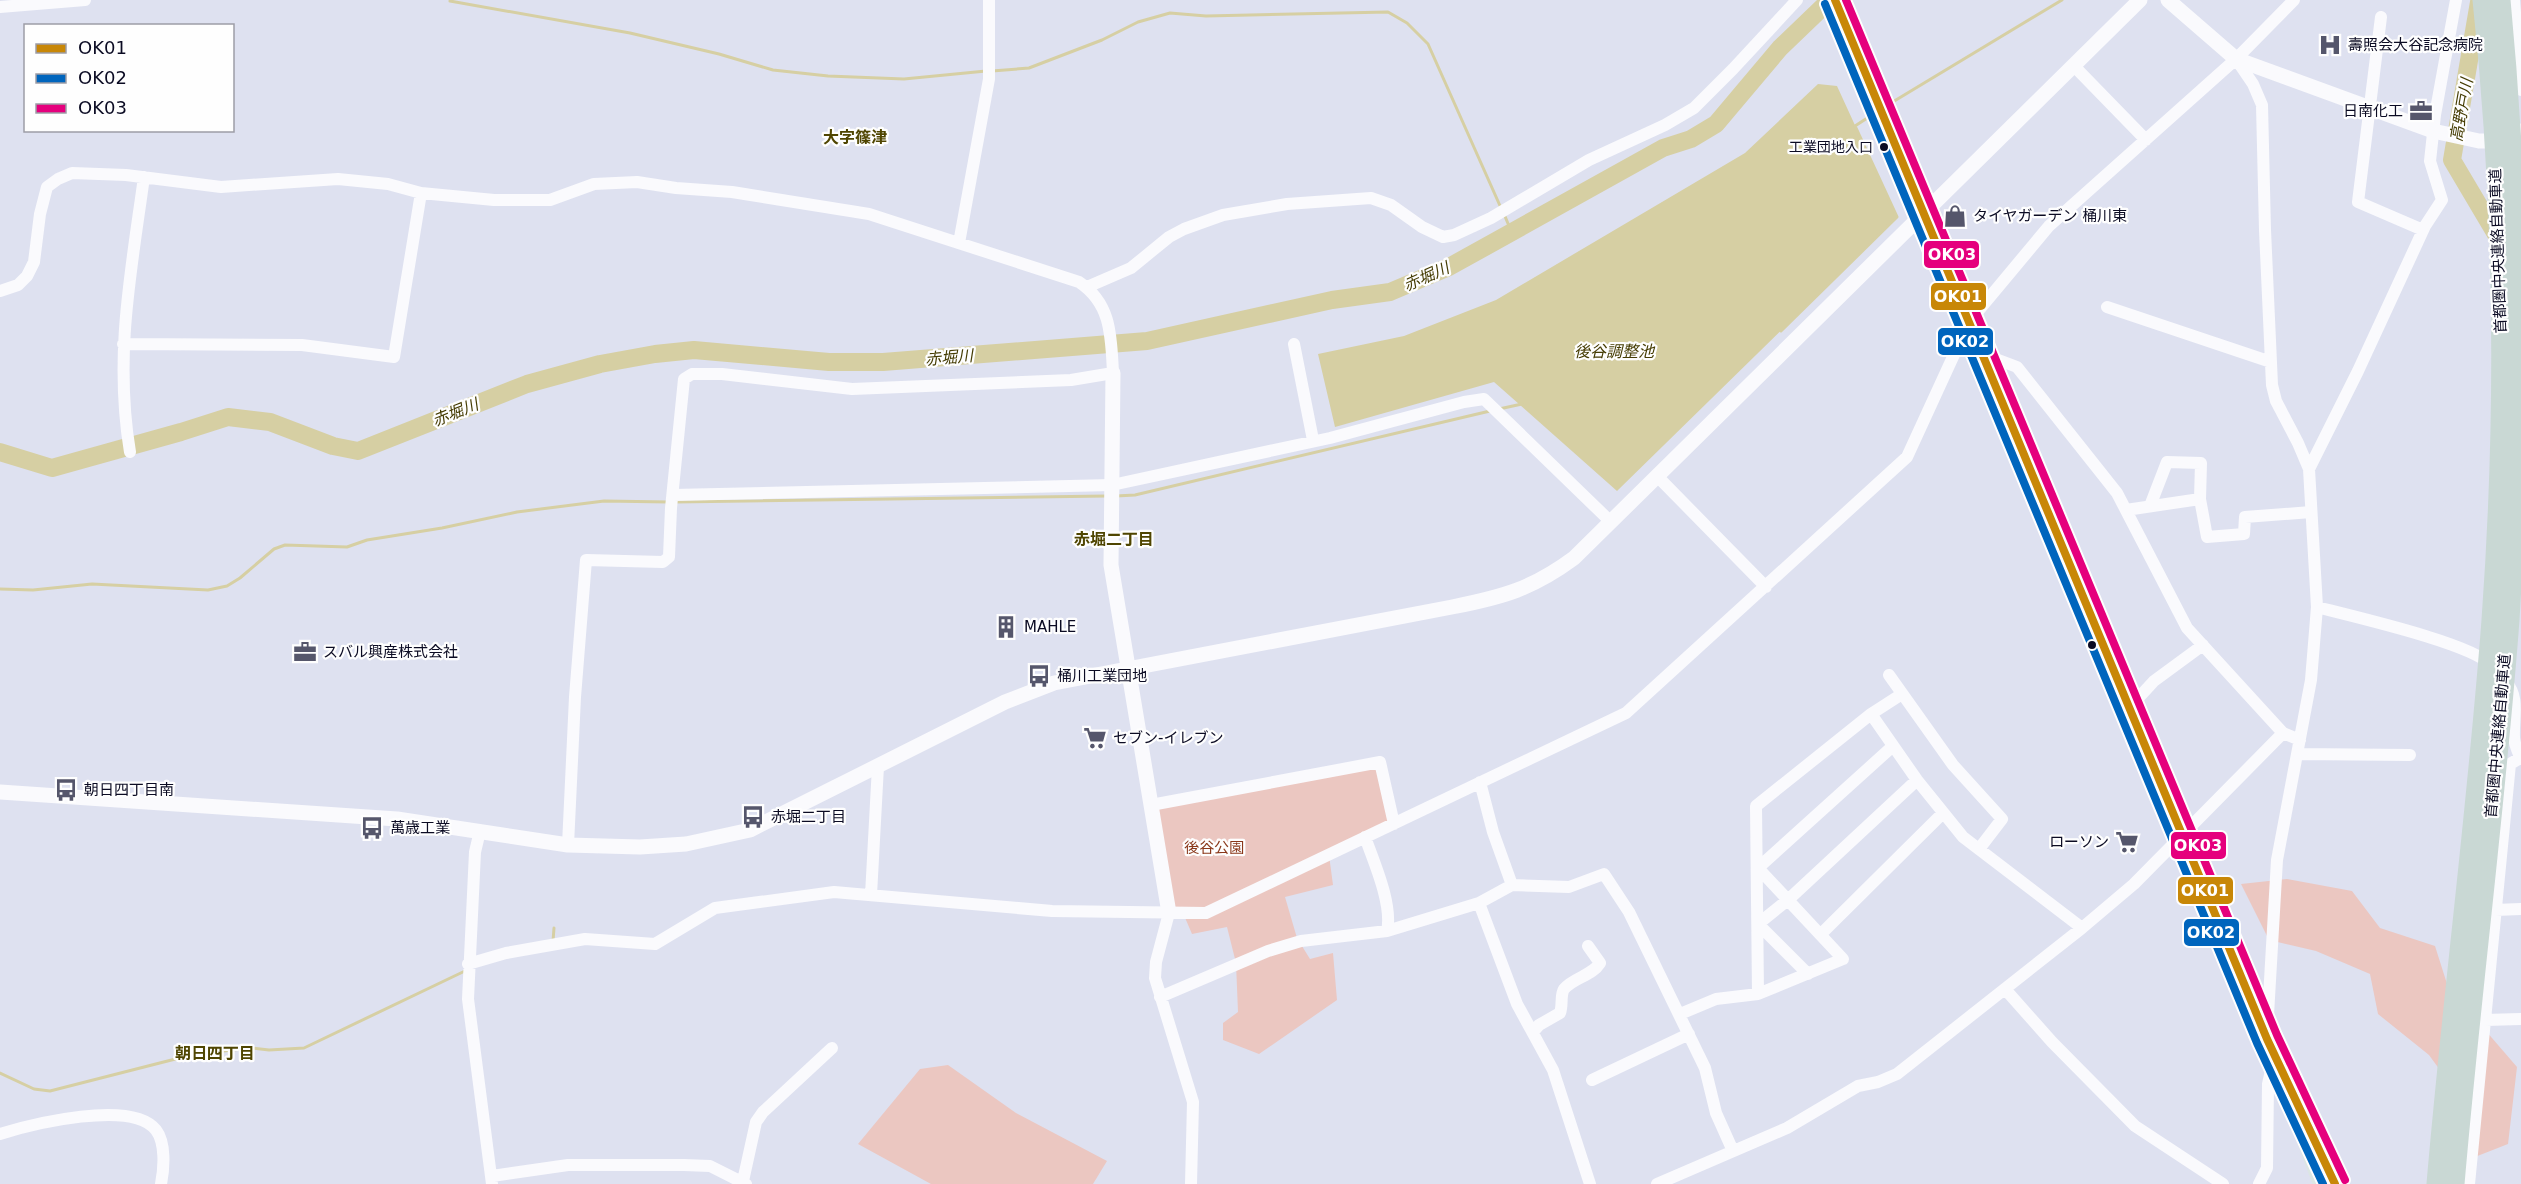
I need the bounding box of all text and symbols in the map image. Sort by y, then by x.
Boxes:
legend [24,24,234,132]
hospital icon: 壽照会大谷記念病院 [2317,32,2343,58]
place label: 壽照会大谷記念病院 [2348,36,2483,54]
text: OK01 [78,37,127,58]
text: OK02 [78,67,127,88]
water label: 高野戸川 [2447,75,2477,143]
text: OK03 [78,97,127,118]
office icon: 日南化工 [2408,98,2434,124]
place label: 日南化工 [2343,102,2403,120]
district label: 大字篠津 [823,128,887,147]
place label: 工業団地入口 [1789,139,1873,155]
marker: 工業団地入口 [1878,141,1890,153]
street label: 首都圏中央連絡自動車道 [2486,168,2510,334]
shop icon: タイヤガーデン 桶川東 [1942,203,1968,229]
place label: タイヤガーデン 桶川東 [1973,207,2127,225]
line badge: OK03 [1923,240,1980,269]
text: OK03 [1928,245,1976,264]
water label: 赤堀川 [1400,257,1454,295]
line badge: OK01 [1930,282,1987,311]
text: OK01 [1934,287,1982,306]
line badge: OK02 [1937,327,1994,356]
text: OK02 [1941,332,1989,351]
water label: 後谷調整池 [1574,342,1656,361]
water label: 赤堀川 [924,346,976,369]
water label: 赤堀川 [429,394,483,430]
district label: 赤堀二丁目 [1074,530,1154,549]
building icon: MAHLE [993,614,1019,640]
place label: MAHLE [1024,618,1076,636]
office icon: スバル興産株式会社 [292,639,318,665]
unlabelled marker [2086,639,2098,651]
place label: スバル興産株式会社 [323,643,458,661]
street label: 首都圏中央連絡自動車道 [2482,653,2514,819]
bus stop icon: 桶川工業団地 [1026,663,1052,689]
place label: 桶川工業団地 [1057,667,1147,685]
supermarket icon: セブン-イレブン [1082,725,1108,751]
place label: セブン-イレブン [1113,729,1223,747]
bus stop icon: 朝日四丁目南 [53,777,79,803]
place label: 朝日四丁目南 [84,781,174,799]
bus stop icon: 赤堀二丁目 [740,804,766,830]
place label: 赤堀二丁目 [771,808,846,826]
bus stop icon: 萬歳工業 [359,815,385,841]
place label: 萬歳工業 [390,819,450,837]
supermarket icon: ローソン [2114,829,2140,855]
line badge: OK03 [2170,831,2227,860]
place label: ローソン [2049,833,2109,851]
text: OK03 [2174,836,2222,855]
park label: 後谷公園 [1184,839,1244,857]
line badge: OK01 [2177,876,2234,905]
text: OK01 [2181,881,2229,900]
line badge: OK02 [2183,918,2240,947]
text: OK02 [2187,923,2235,942]
district label: 朝日四丁目 [175,1044,255,1063]

